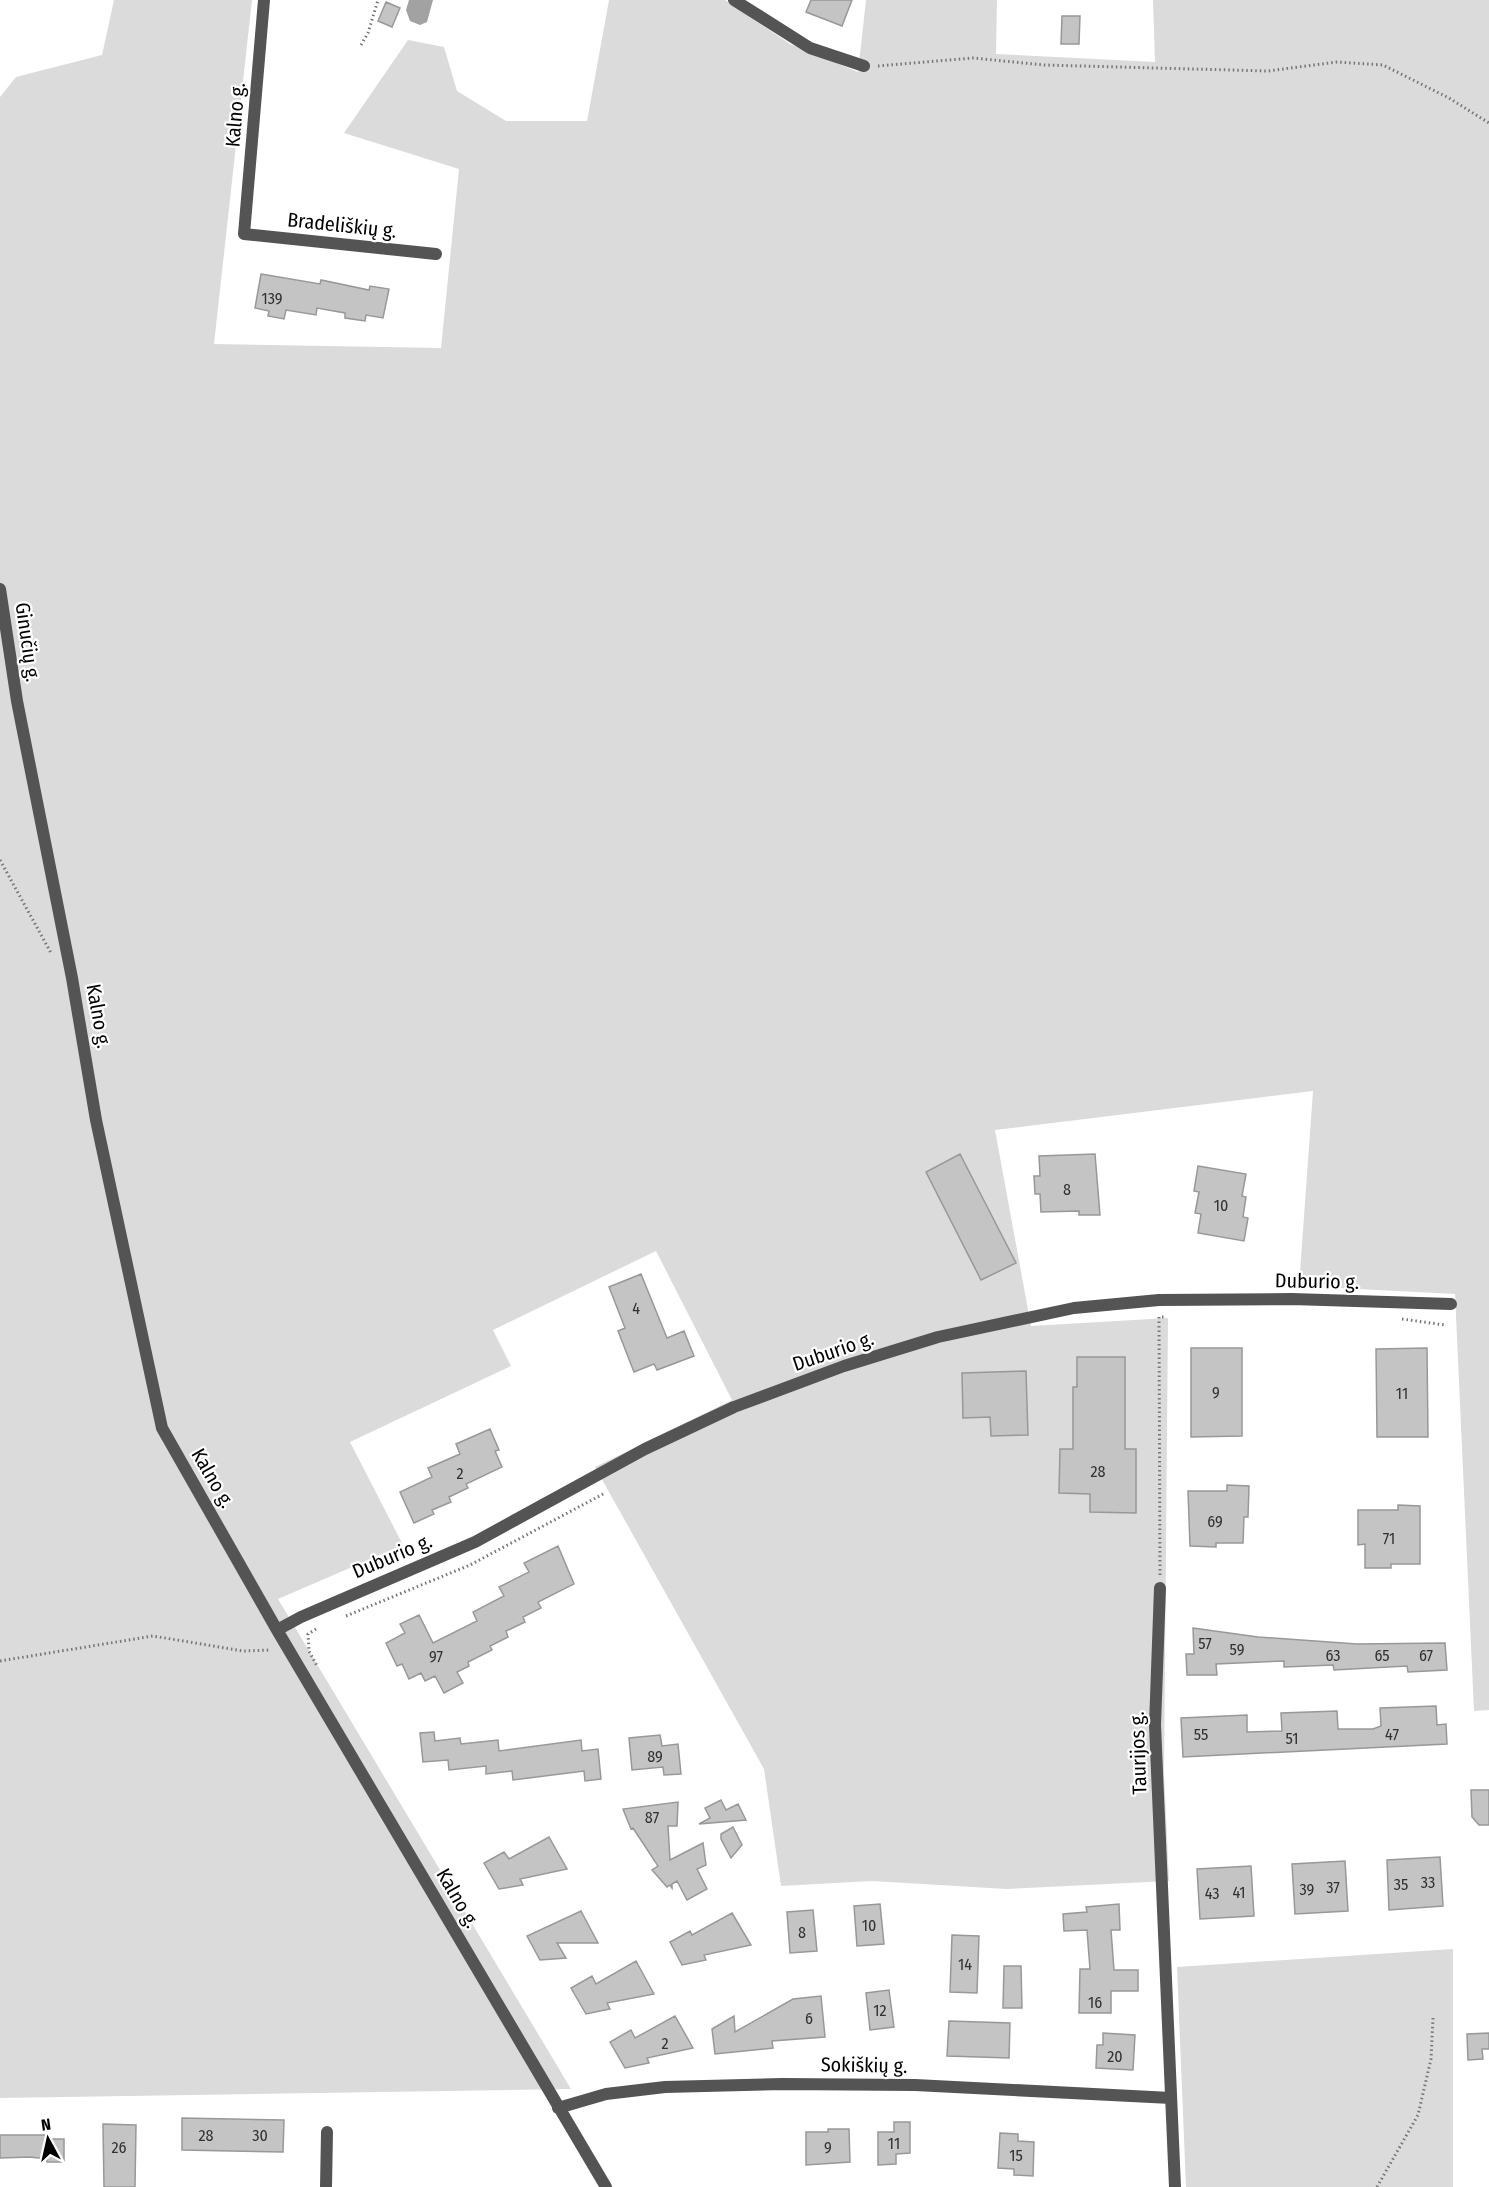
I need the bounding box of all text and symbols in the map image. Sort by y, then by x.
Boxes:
street label: Kalno g. [220,82,250,148]
street label: Bradeliškių g. [286,207,398,243]
house number: 139 [261,289,283,308]
street label: Ginučių g. [11,601,45,683]
street label: Kalno g. [82,982,116,1050]
house number: 8 [1063,1180,1071,1199]
house number: 10 [1214,1196,1228,1215]
street label: Duburio g. [1275,1268,1359,1294]
house number: 4 [632,1299,640,1318]
street label: Duburio g. [789,1326,877,1376]
house number: 9 [1212,1383,1220,1402]
house number: 11 [1396,1384,1408,1403]
street label: Kalno g. [186,1444,240,1512]
house number: 28 [1090,1462,1106,1481]
house number: 2 [456,1464,464,1483]
house number: 69 [1207,1512,1223,1531]
street label: Duburio g. [349,1529,435,1583]
house number: 71 [1383,1529,1395,1548]
house number: 57 [1198,1634,1212,1653]
house number: 59 [1230,1640,1245,1659]
house number: 63 [1325,1646,1341,1665]
house number: 65 [1374,1646,1390,1665]
house number: 67 [1419,1646,1434,1665]
house number: 97 [429,1647,444,1666]
street label: Taurijos g. [1125,1711,1151,1795]
house number: 55 [1194,1725,1208,1744]
house number: 47 [1385,1725,1399,1744]
house number: 51 [1286,1729,1298,1748]
house number: 89 [647,1747,663,1766]
house number: 87 [645,1808,660,1827]
street label: Kalno g. [431,1864,485,1932]
house number: 33 [1421,1873,1435,1892]
house number: 35 [1394,1875,1408,1894]
house number: 37 [1326,1878,1340,1897]
house number: 39 [1300,1880,1315,1899]
house number: 41 [1232,1883,1246,1902]
house number: 43 [1205,1884,1219,1903]
house number: 10 [862,1916,876,1935]
house number: 8 [798,1923,806,1942]
house number: 14 [958,1955,972,1974]
house number: 16 [1088,1993,1102,2012]
house number: 12 [873,2001,887,2020]
house number: 6 [805,2009,813,2028]
house number: 2 [661,2034,669,2053]
house number: 20 [1107,2047,1123,2066]
street label: Sokiškių g. [821,2052,907,2078]
north arrow [18,2109,78,2169]
text: N [40,2115,52,2135]
house number: 28 [198,2126,214,2145]
house number: 30 [252,2126,268,2145]
house number: 11 [888,2134,900,2153]
house number: 26 [112,2138,127,2157]
house number: 9 [824,2138,832,2157]
house number: 15 [1009,2146,1023,2165]

